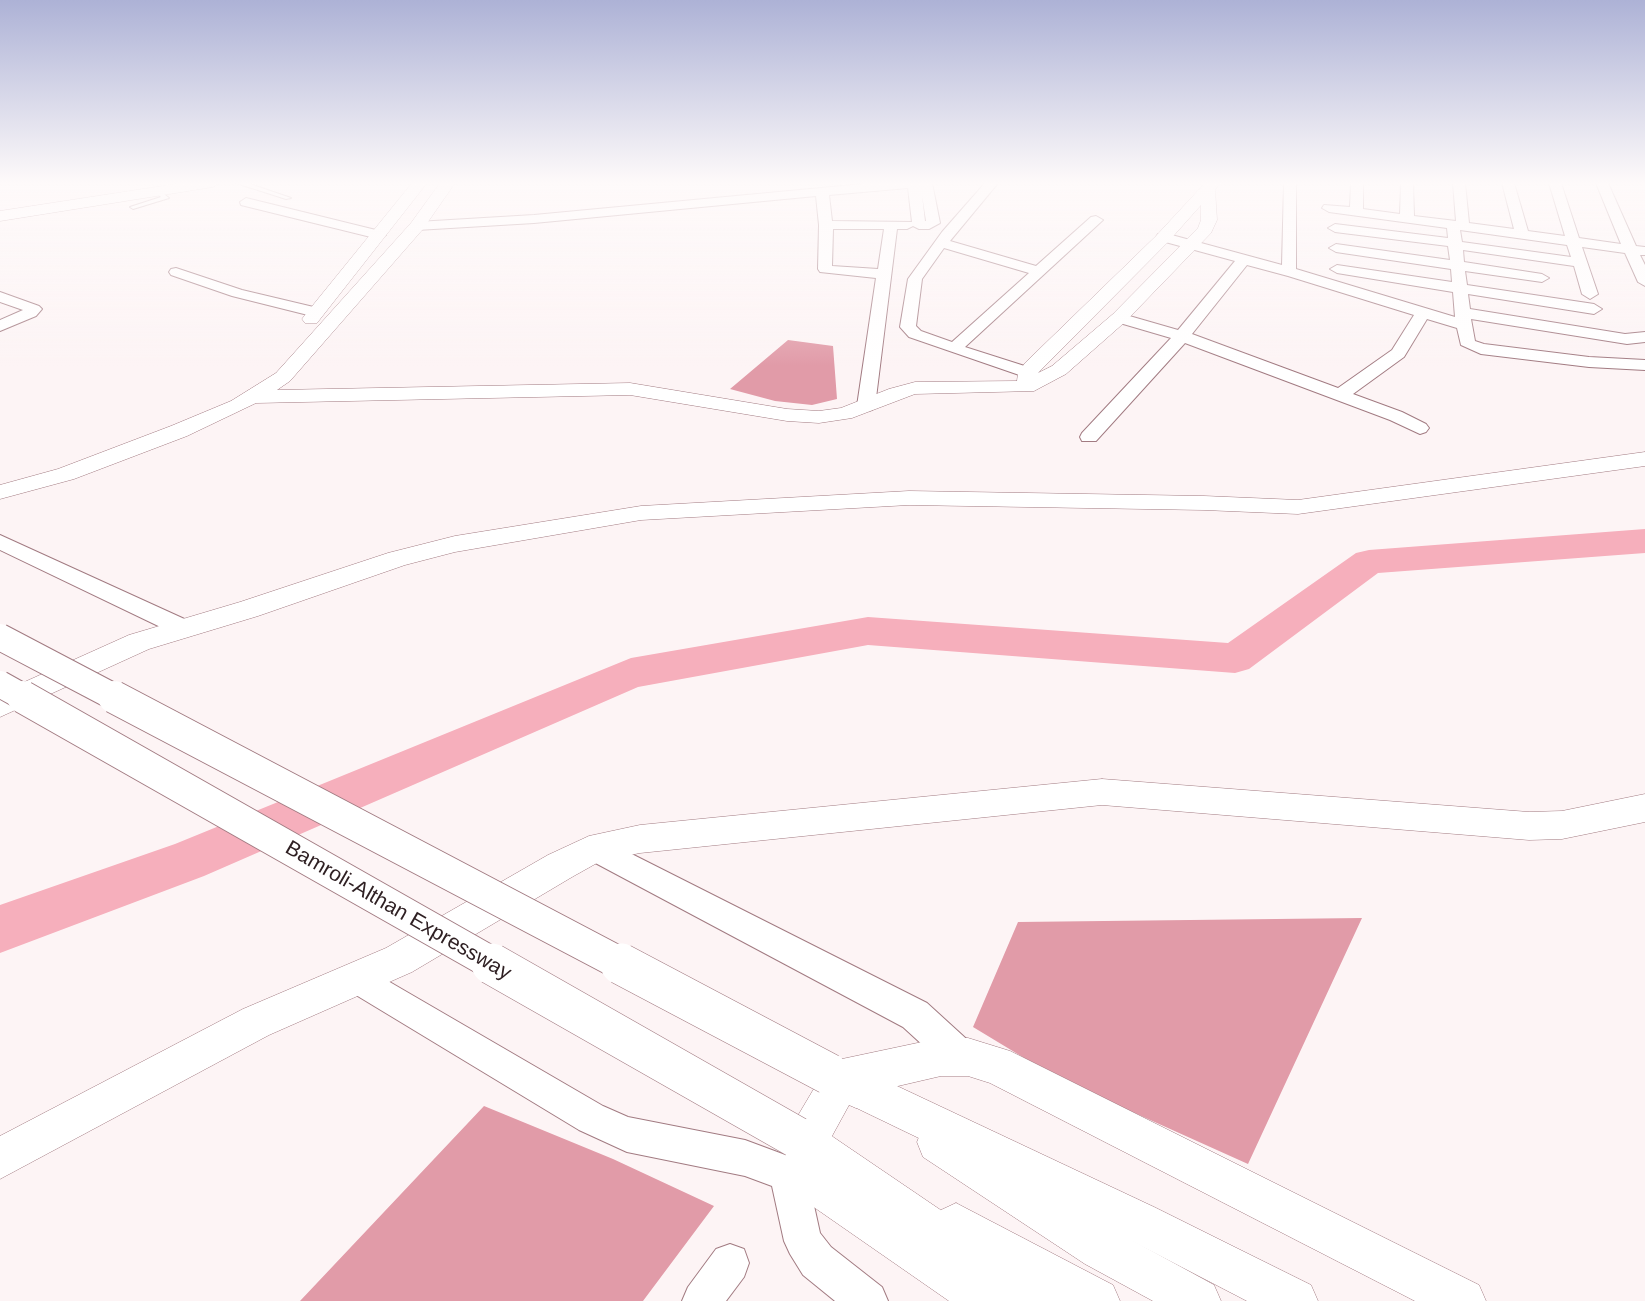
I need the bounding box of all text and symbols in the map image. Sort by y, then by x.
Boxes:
street label: Bamroli-Althan Expressway [281,836,515,986]

